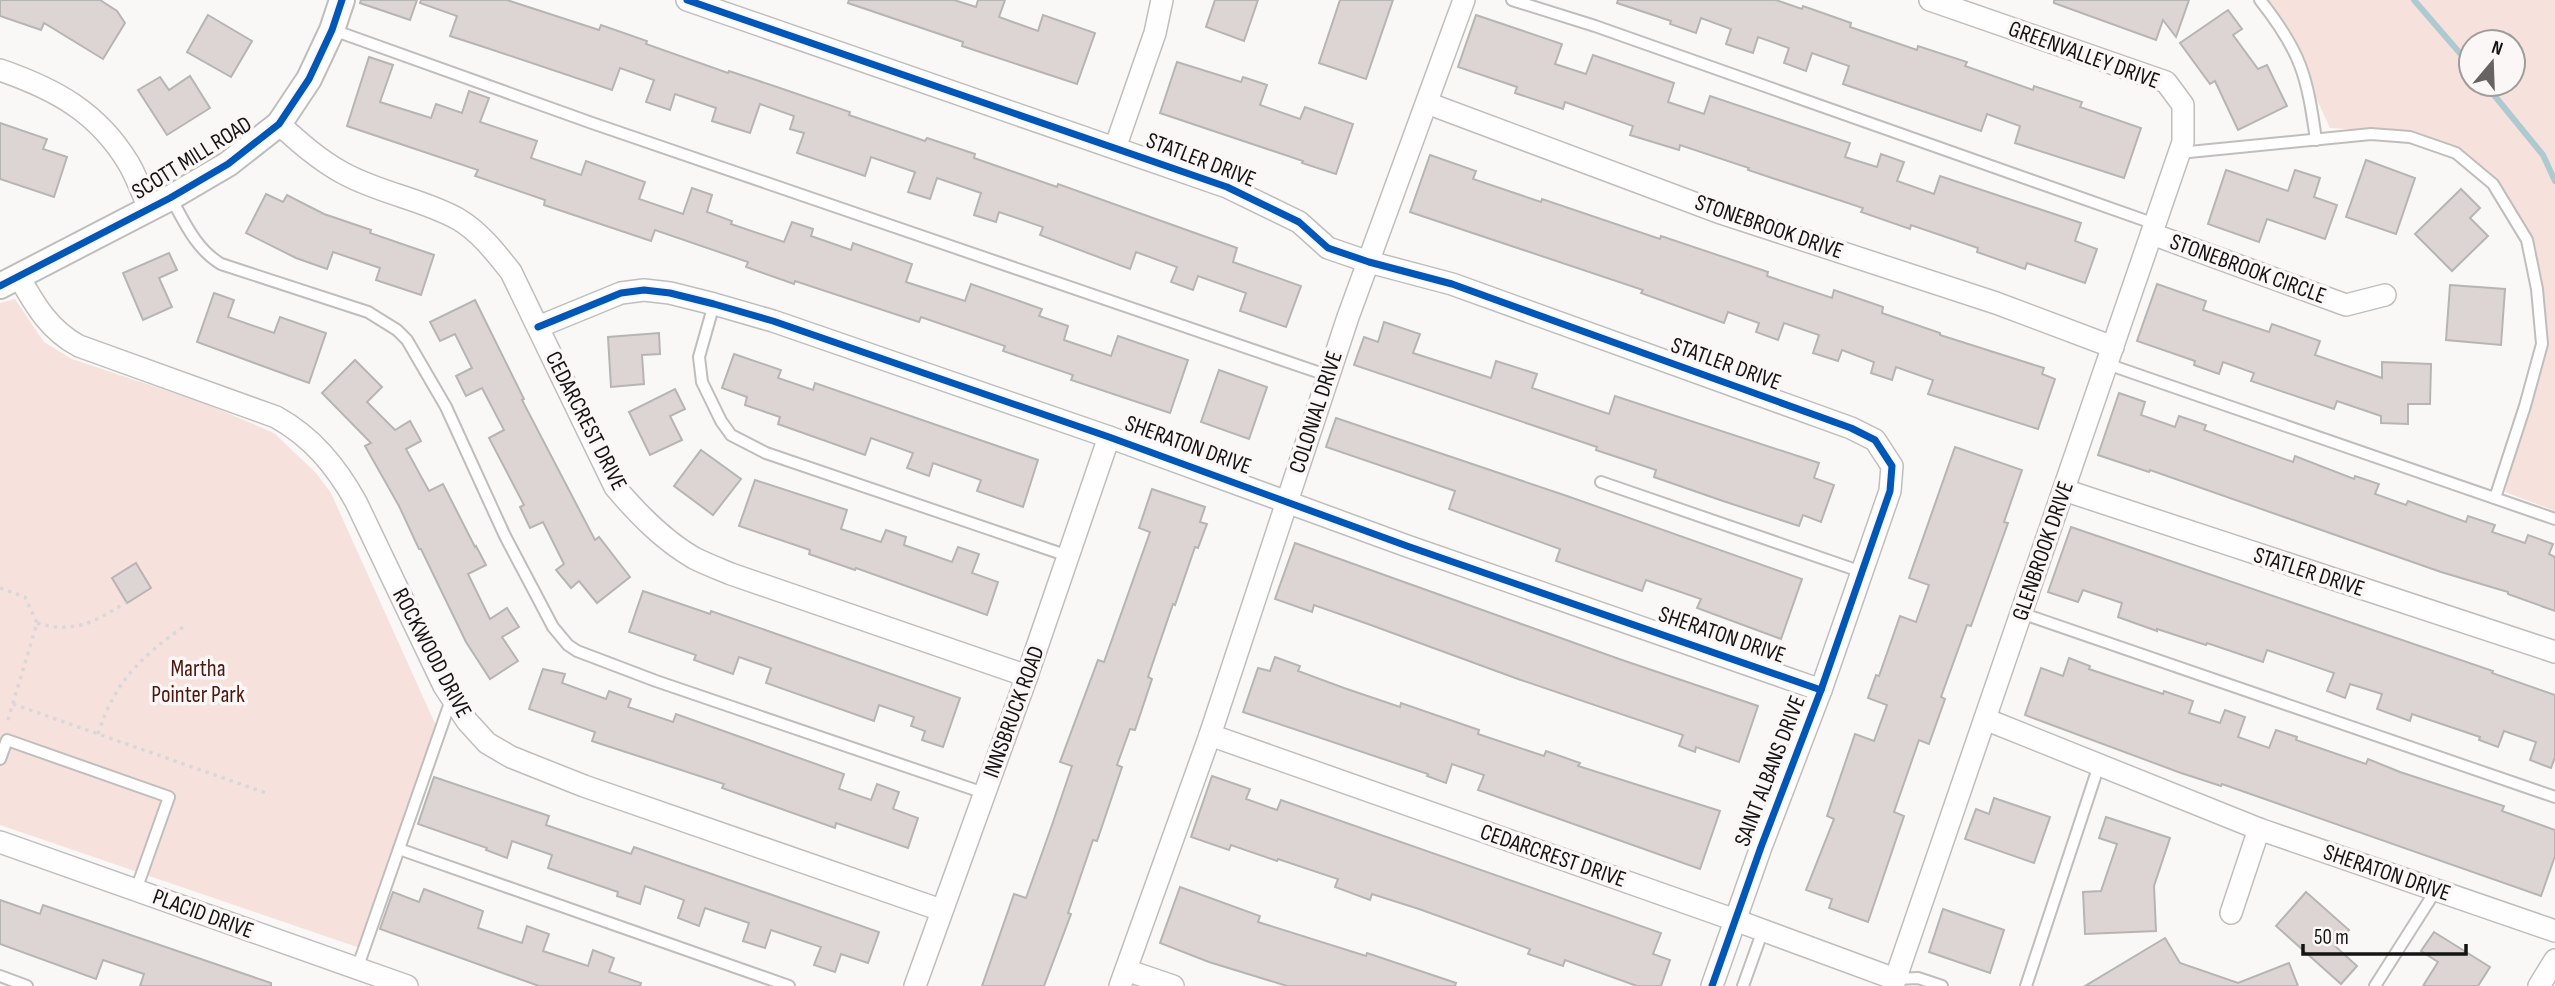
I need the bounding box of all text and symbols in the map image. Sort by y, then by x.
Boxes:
street label: GREENVALLEY DRIVE [2005,15,2163,95]
north arrow [2457,28,2527,98]
text: N [2489,36,2506,61]
street label: SCOTT MILL ROAD [127,110,257,206]
street label: STATLER DRIVE [1142,126,1260,194]
street label: STONEBROOK DRIVE [1691,189,1847,265]
street label: STONEBROOK CIRCLE [2166,228,2330,310]
street label: STATLER DRIVE [1667,331,1785,397]
street label: CEDARCREST DRIVE [539,347,633,495]
street label: COLONIAL DRIVE [1283,347,1349,477]
street label: SHERATON DRIVE [1121,409,1255,481]
street label: GLENBROOK DRIVE [2006,478,2080,624]
street label: STATLER DRIVE [2250,541,2368,603]
street label: ROCKWOOD DRIVE [386,583,478,723]
street label: SHERATON DRIVE [1655,600,1789,670]
street label: INNSBRUCK ROAD [977,642,1051,782]
park label: Martha Pointer Park [151,655,245,709]
street label: SAINT ALBANS DRIVE [1728,692,1812,850]
street label: CEDARCREST DRIVE [1476,818,1630,894]
street label: SHERATON DRIVE [2320,838,2454,908]
street label: PLACID DRIVE [149,883,257,945]
scale bar [2303,912,2466,956]
text: 50 m [2314,925,2349,950]

